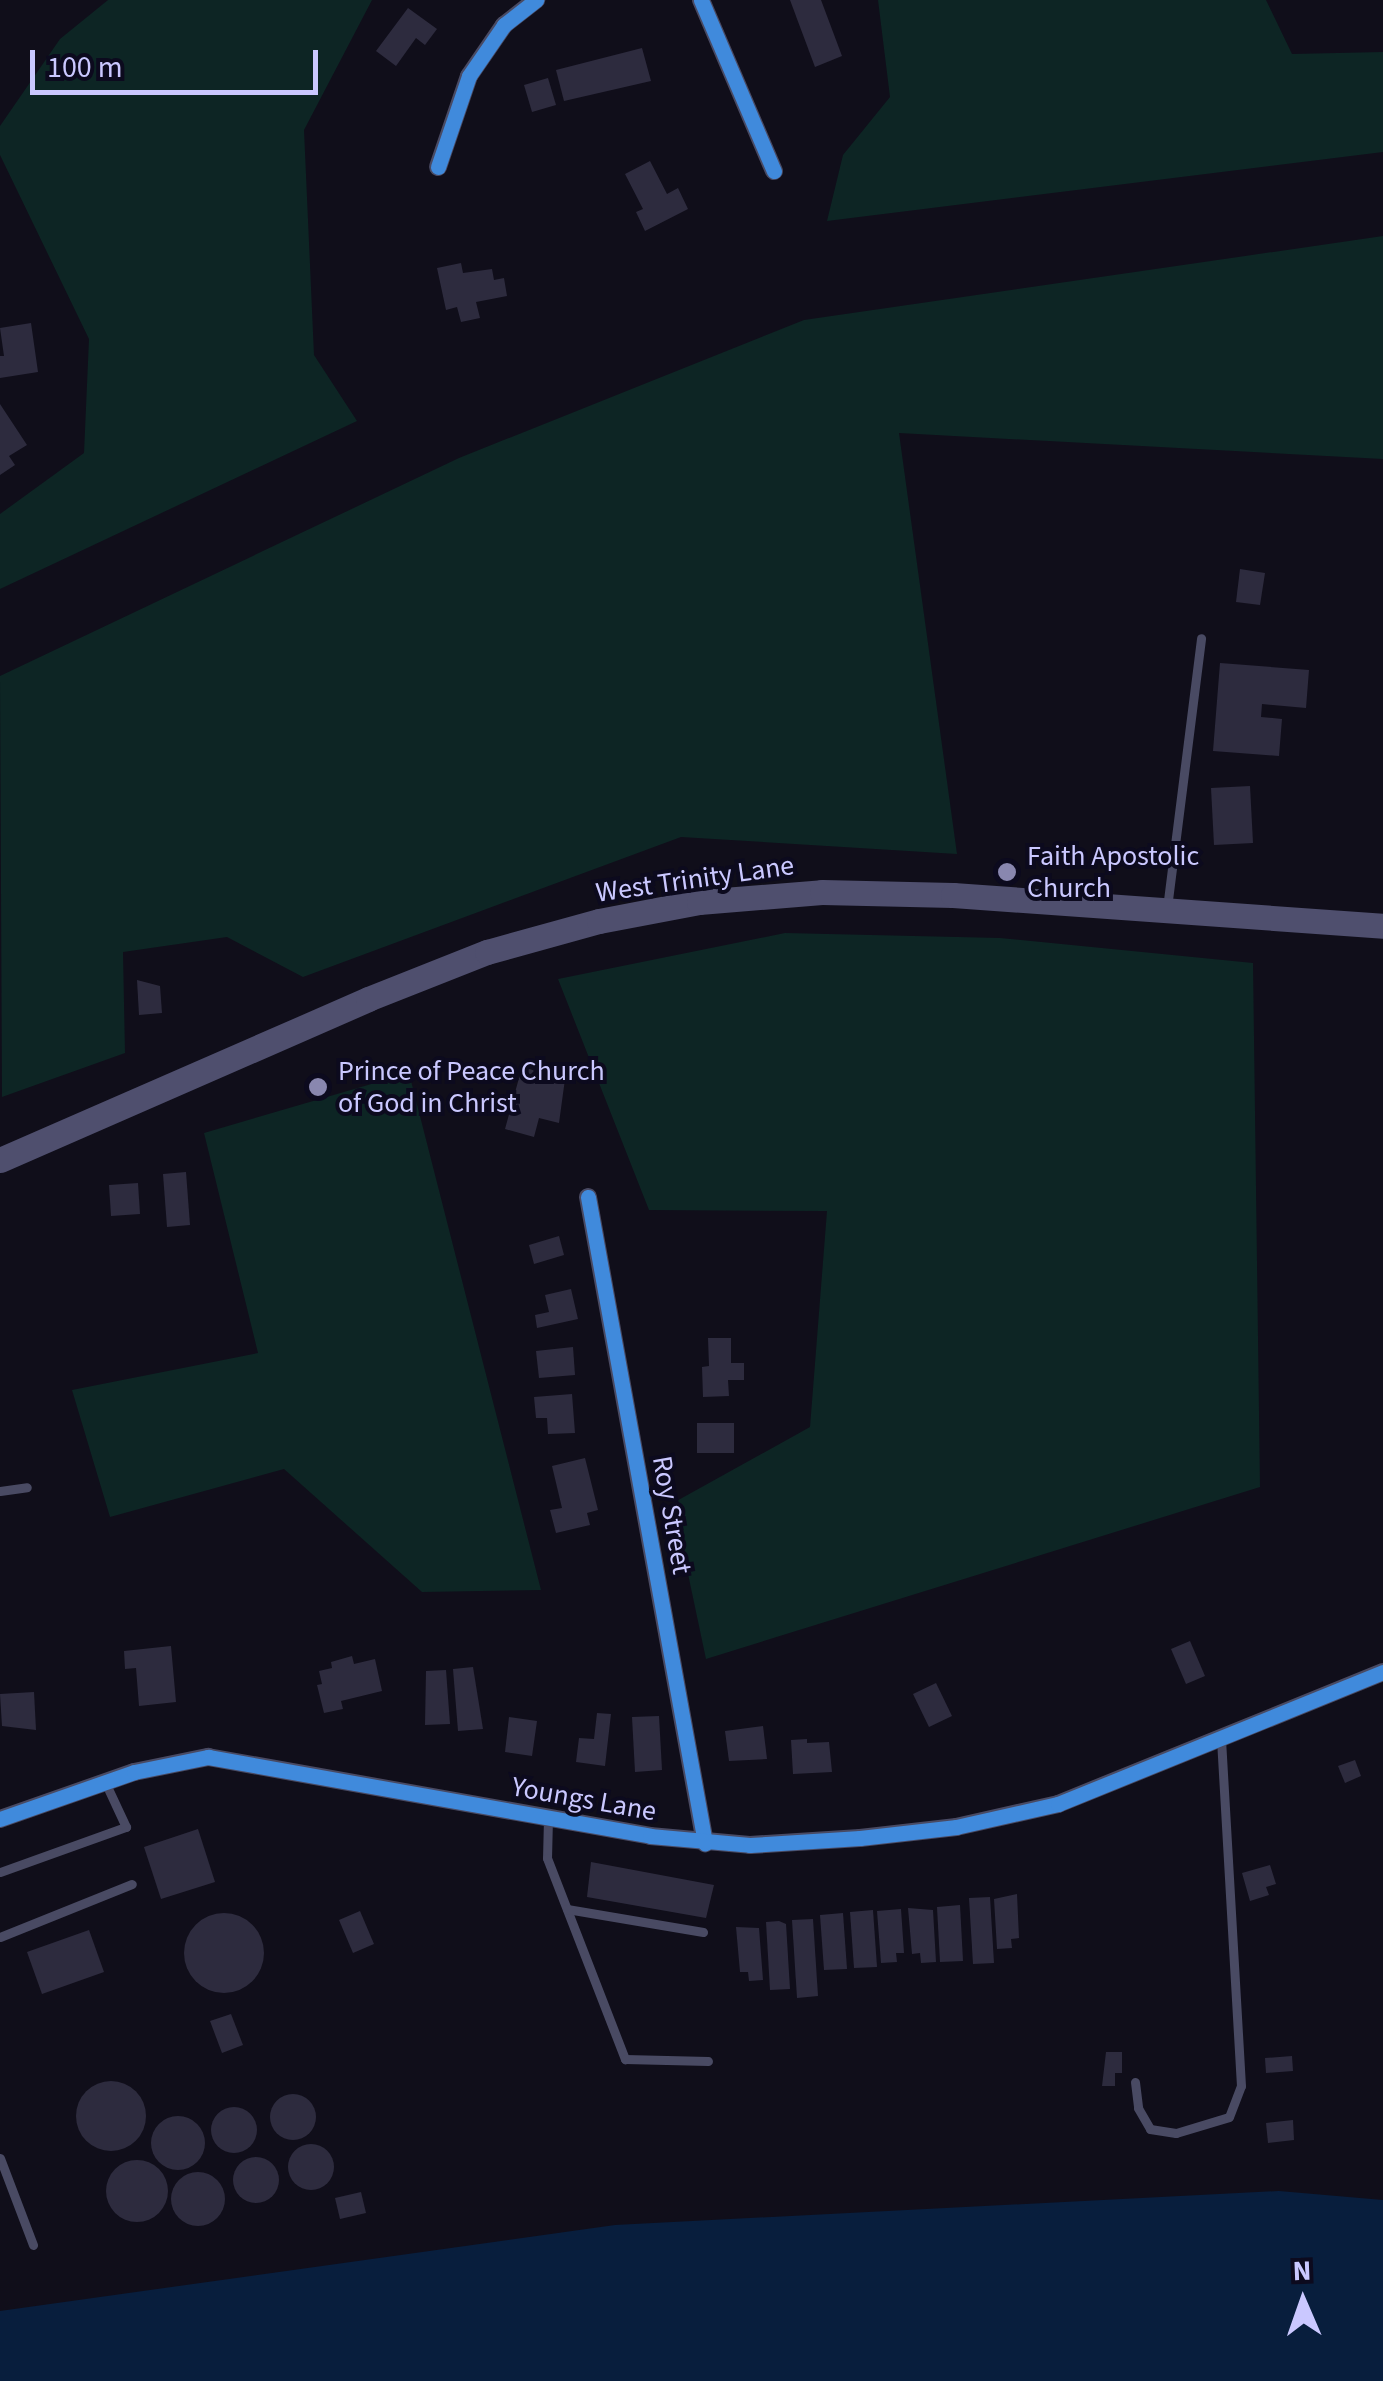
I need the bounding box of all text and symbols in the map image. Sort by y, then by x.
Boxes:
scale bar [35,30,322,92]
text: 100 m [47,46,123,89]
place label: Faith Apostolic Church [1027,839,1199,905]
street label: West Trinity Lane [594,848,796,910]
marker: Faith Apostolic Church [996,861,1018,883]
place label: Prince of Peace Church of God in Christ [338,1054,605,1120]
marker: Prince of Peace Church of God in Christ [307,1076,329,1098]
street label: Roy Street [645,1453,699,1577]
street label: Youngs Lane [509,1770,659,1828]
north arrow [1253,2251,1353,2351]
text: N [1292,2251,1312,2291]

